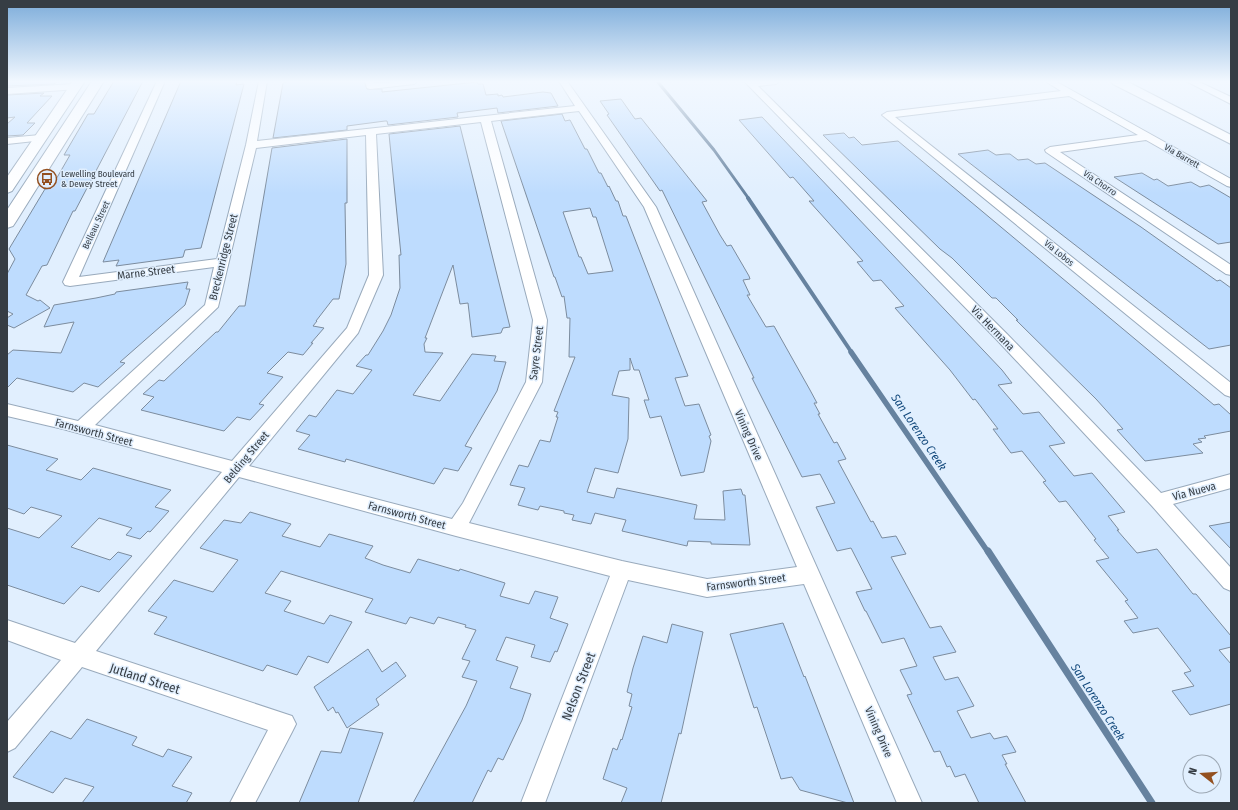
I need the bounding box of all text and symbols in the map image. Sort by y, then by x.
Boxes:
street label: Via Barrett [1163,142,1201,170]
bus stop icon: Lewelling Boulevard & Dewey Street [36,168,58,190]
street label: Via Chorro [1081,168,1119,198]
place label: Lewelling Boulevard & Dewey Street [61,169,135,189]
street label: Belleau Street [81,199,112,251]
street label: Breckenridge Street [206,212,241,302]
street label: Via Lobos [1042,238,1076,268]
street label: Marne Street [117,262,176,282]
street label: Via Hermana [968,303,1017,353]
street label: Sayre Street [527,325,546,381]
water label: San Lorenzo Creek [888,390,950,473]
street label: Vining Drive [732,408,765,462]
street label: Farnsworth Street [54,416,134,449]
street label: Belding Street [221,428,272,486]
street label: Via Nueva [1171,479,1217,503]
street label: Farnsworth Street [367,499,447,532]
street label: Farnsworth Street [706,571,787,594]
street label: Nelson Street [559,649,599,722]
street label: Jutland Street [108,660,183,697]
water label: San Lorenzo Creek [1067,660,1128,743]
street label: Vining Drive [862,705,895,759]
north arrow [1182,754,1222,794]
text: N [1186,766,1200,776]

